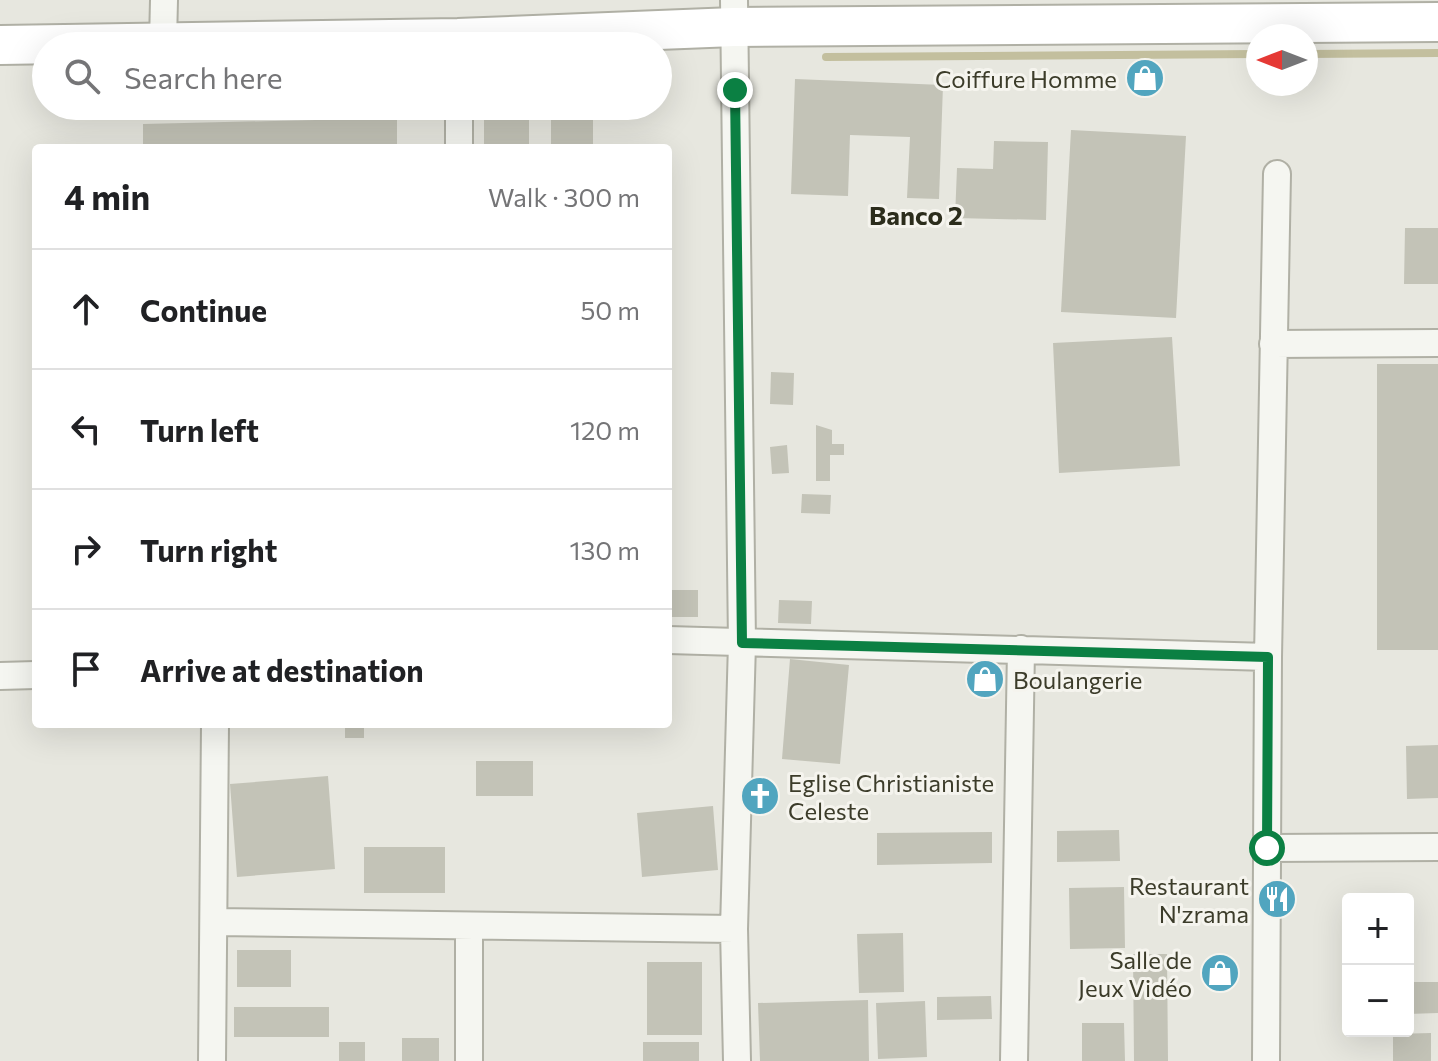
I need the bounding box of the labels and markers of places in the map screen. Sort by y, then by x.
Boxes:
shop icon: Coiffure Homme [1124,57,1166,99]
place label: Coiffure Homme [935,64,1117,93]
shop icon: Boulangerie [964,658,1006,700]
place label: Boulangerie [1013,665,1142,694]
place label: Eglise Christianiste Celeste [788,768,994,825]
church icon: Eglise Christianiste Celeste [739,775,781,817]
place label: Restaurant N'zrama [1129,871,1249,928]
restaurant icon: Restaurant N'zrama [1256,878,1298,920]
place label: Salle de Jeux Vidéo [1078,945,1192,1002]
shop icon: Salle de Jeux Vidéo [1199,952,1241,994]

